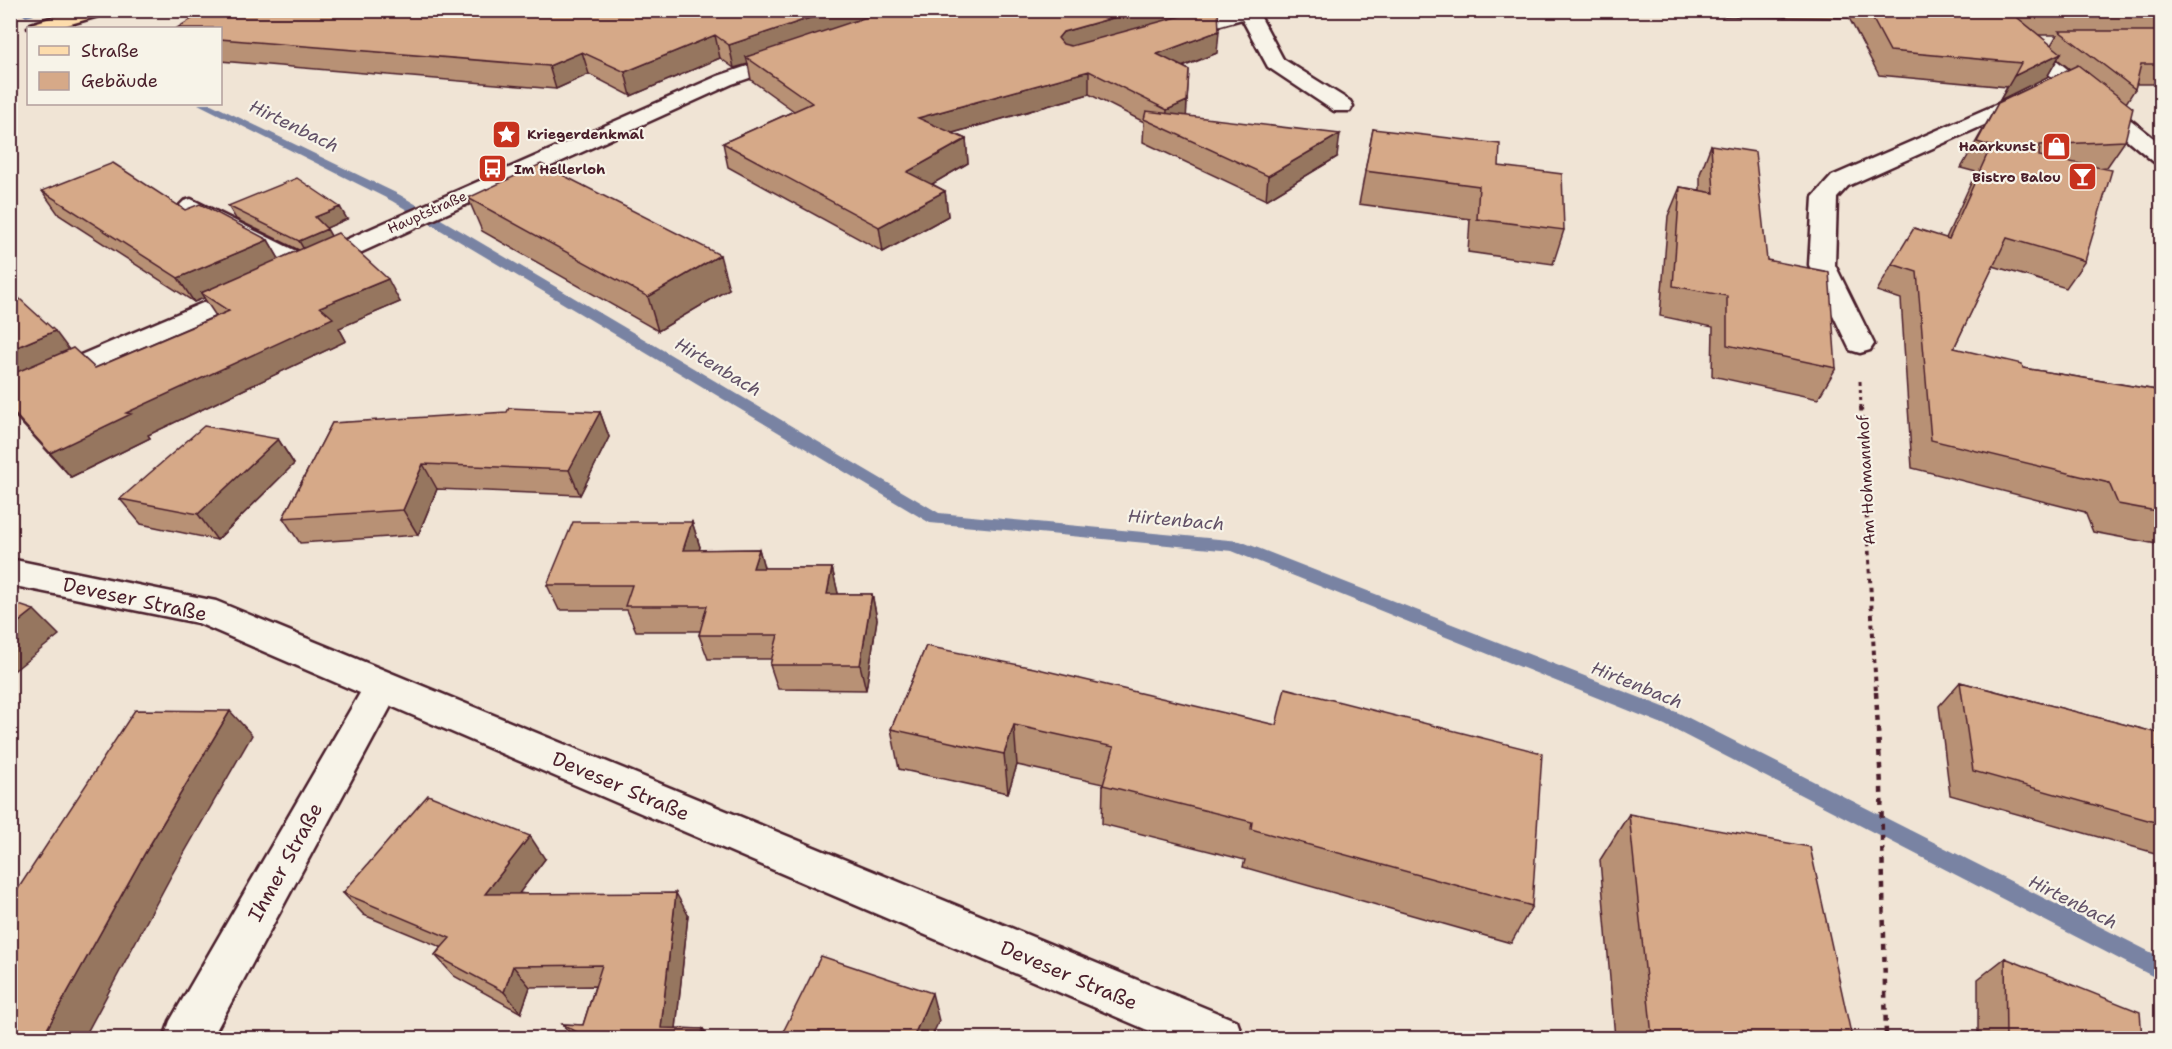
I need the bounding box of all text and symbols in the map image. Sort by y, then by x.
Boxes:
legend [27,27,222,105]
text: Straße [81,39,139,63]
text: Gebäude [81,69,158,93]
water label: Hirtenbach [245,94,343,158]
place icon: Kriegerdenkmal [490,118,522,150]
place label: Kriegerdenkmal [527,125,644,143]
shop icon: Haarkunst [2041,130,2073,162]
place label: Haarkunst [1959,137,2036,155]
bus stop icon: Im Hellerloh [477,153,509,185]
place label: Im Hellerloh [514,160,606,178]
bar icon: Bistro Balou [2066,161,2098,193]
place label: Bistro Balou [1972,168,2061,186]
street label: Hauptstraße [385,187,469,237]
water label: Hirtenbach [670,332,766,402]
street label: Am Hohmannhof [1852,413,1880,546]
water label: Hirtenbach [1127,504,1225,536]
street label: Deveser Straße [61,571,209,627]
water label: Hirtenbach [1588,656,1686,714]
street label: Deveser Straße [548,745,694,827]
street label: Ihmer Straße [242,798,328,926]
water label: Hirtenbach [2024,869,2122,935]
street label: Deveser Straße [996,934,1142,1016]

